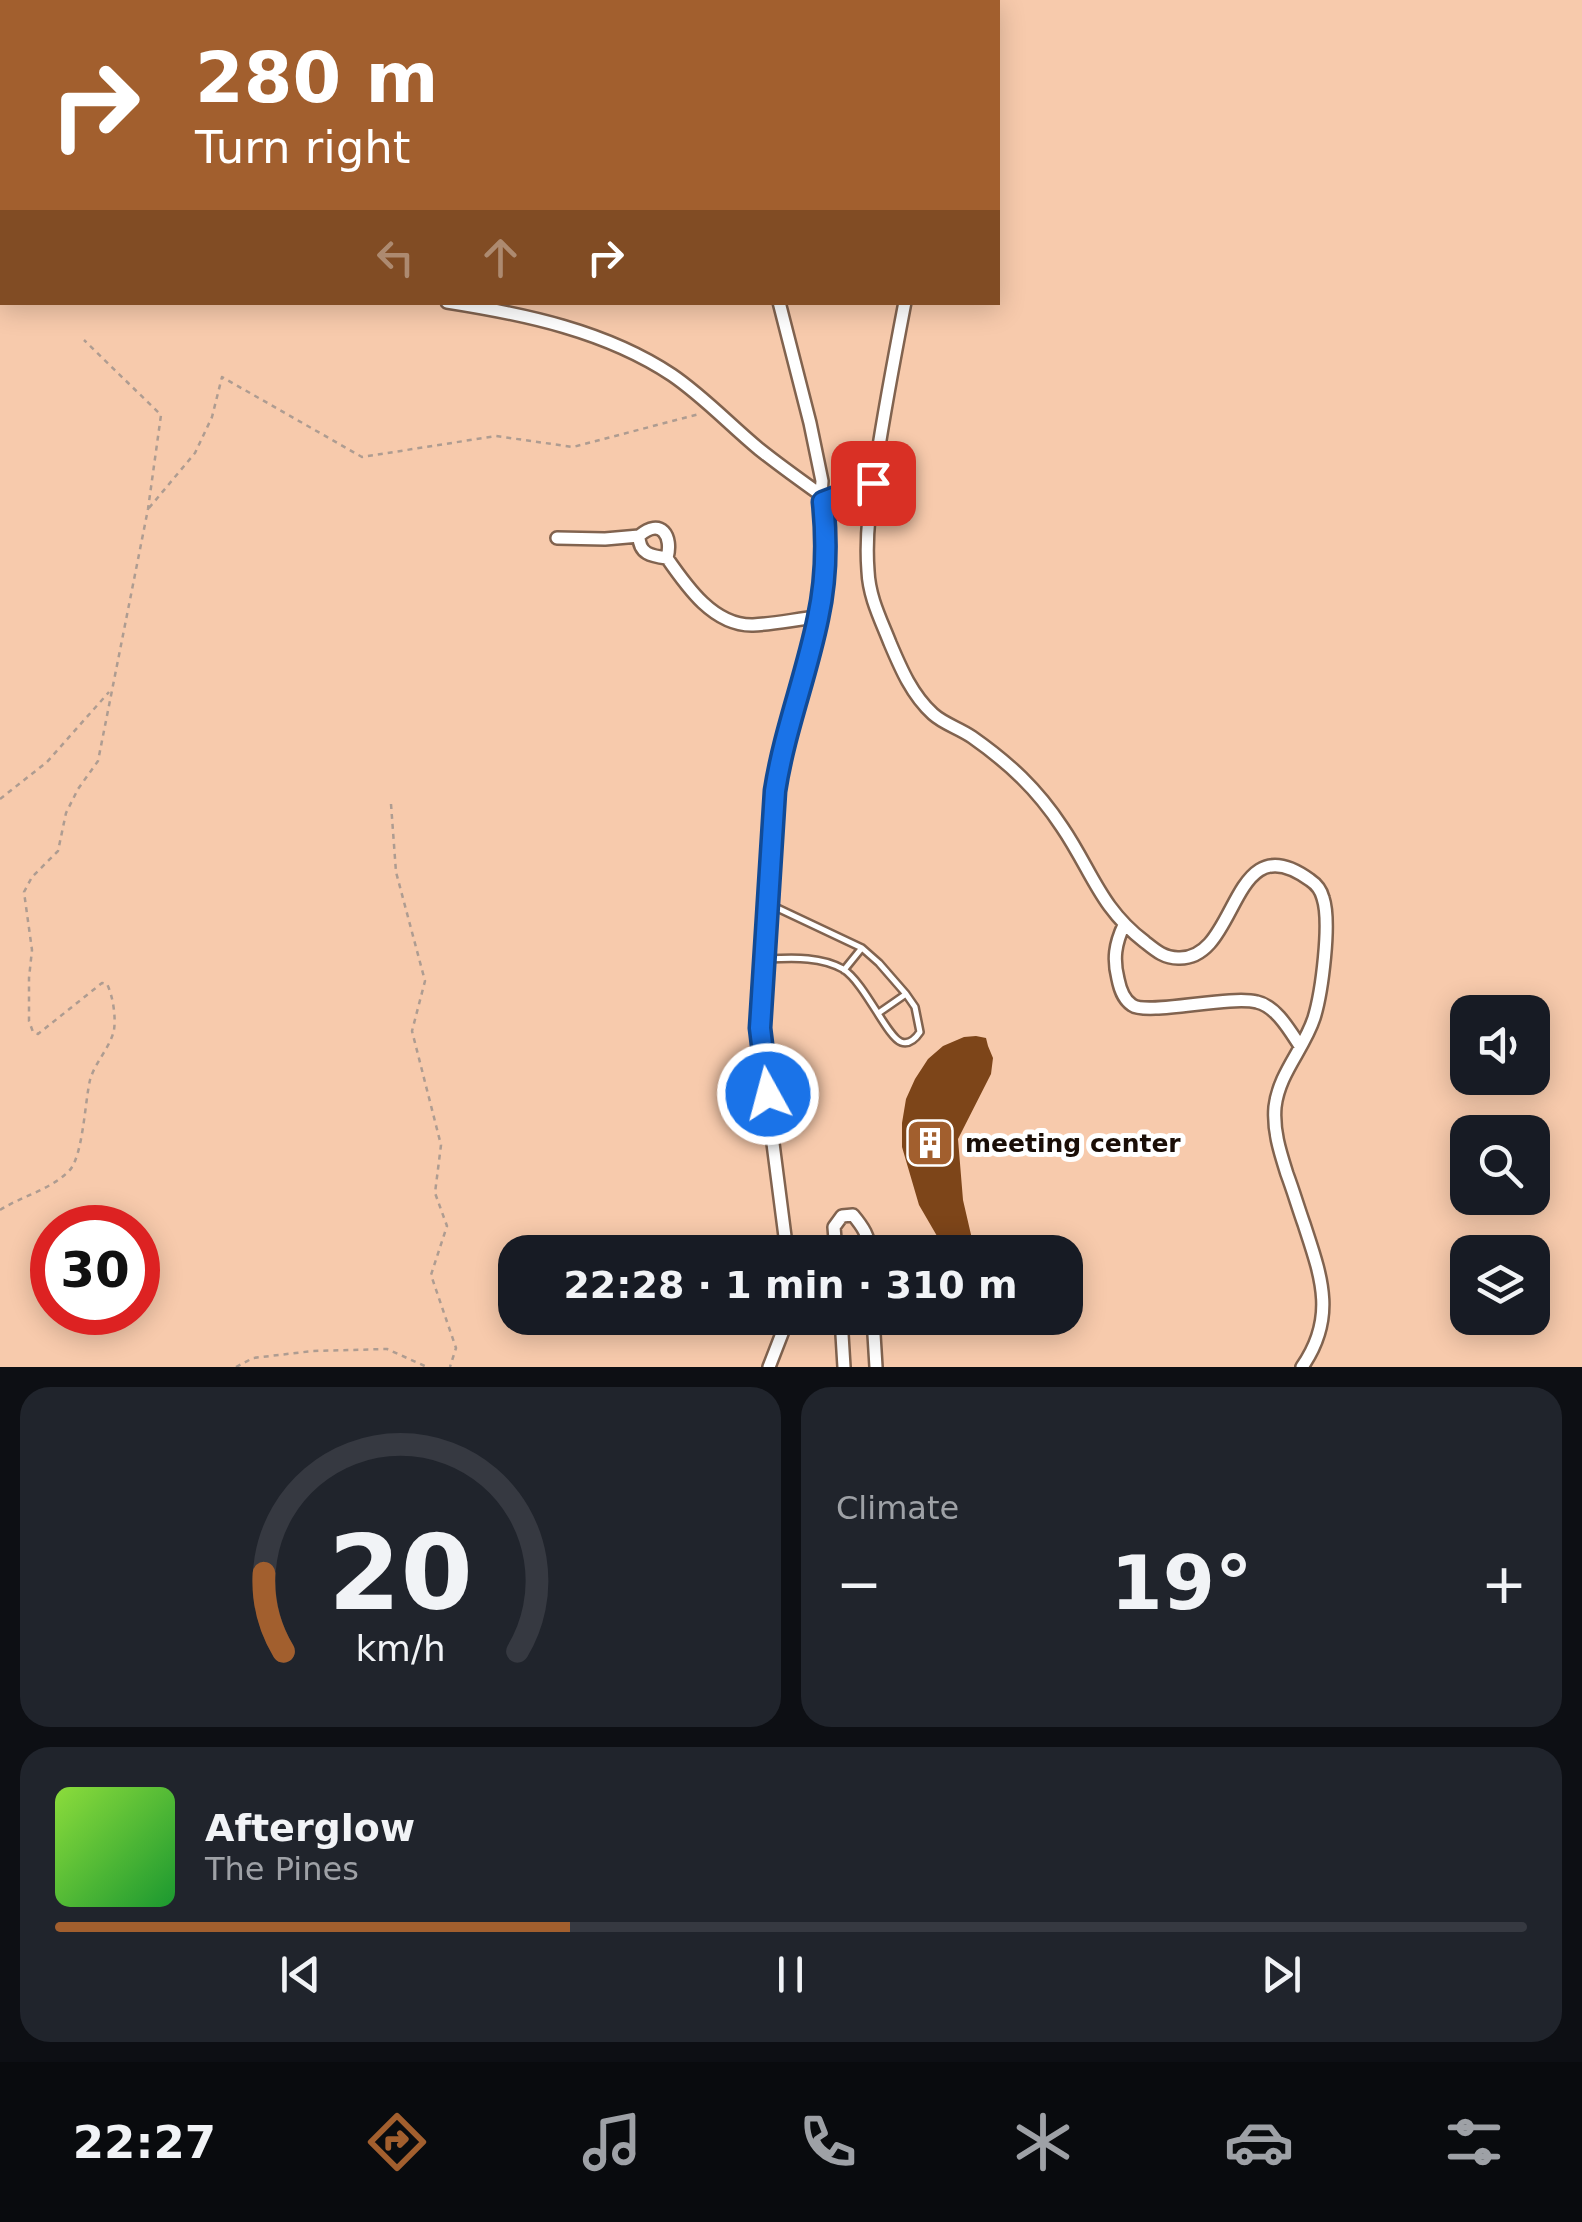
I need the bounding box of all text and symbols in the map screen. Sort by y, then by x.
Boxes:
text: 280 m [195,37,438,119]
icon: right [30,40,160,170]
text: Turn right [195,121,410,174]
icon: left [368,230,423,285]
icon: ahead [473,230,528,285]
icon: right [578,230,633,285]
pin [831,441,916,526]
icon: arrive [846,456,901,511]
map controls [1450,995,1550,1335]
button: sound [1450,995,1550,1095]
position arrow [716,1042,820,1146]
button: search [1450,1115,1550,1215]
building icon: meeting center [904,1117,956,1169]
place label: meeting center [965,1129,1181,1158]
speed limit sign: 30 [30,1205,160,1335]
button: layers [1450,1235,1550,1335]
text: 22:28 · 1 min · 310 m [563,1263,1018,1307]
text: Climate [836,1489,959,1527]
text: 20 [328,1512,473,1634]
text: 19° [1111,1539,1252,1627]
text: − [836,1552,882,1616]
text: + [1481,1552,1527,1616]
text: km/h [355,1628,446,1669]
text: Afterglow [205,1806,415,1850]
text: The Pines [205,1850,359,1888]
icon: previous [273,1947,328,2002]
icon: pause [763,1947,818,2002]
icon: next [1254,1947,1309,2002]
icon: directions [362,2107,432,2177]
icon: music [577,2107,647,2177]
icon: phone [793,2107,863,2177]
icon: climate [1008,2107,1078,2177]
icon: car [1224,2107,1294,2177]
icon: filters [1439,2107,1509,2177]
text: 22:27 [73,2116,216,2169]

